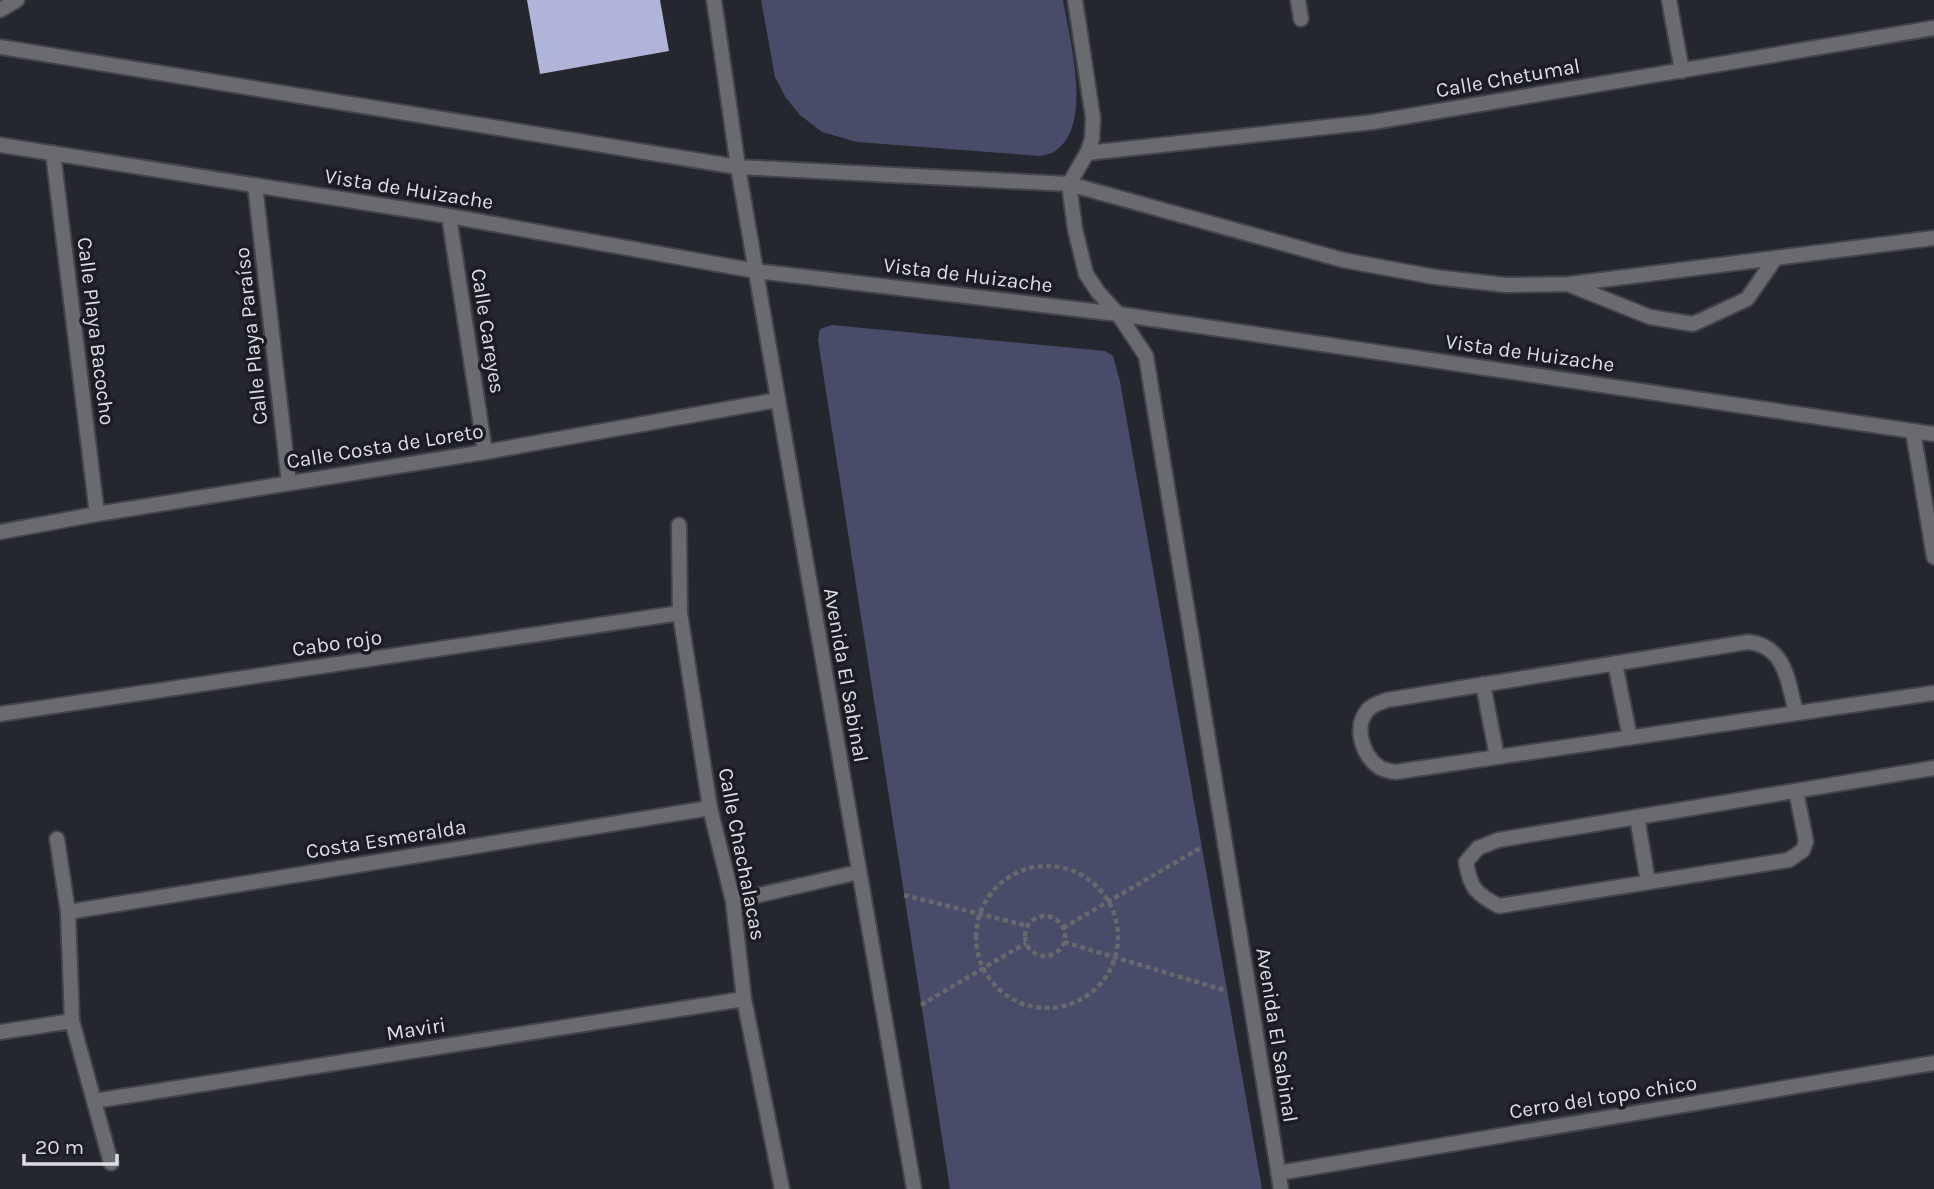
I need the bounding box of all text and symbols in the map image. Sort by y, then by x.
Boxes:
street label: Calle Chetumal [1434,54,1582,102]
street label: Vista de Huizache [323,164,495,214]
street label: Calle Playa Bacocho [73,236,119,426]
street label: Calle Playa Paraíso [230,246,272,426]
street label: Vista de Huizache [882,253,1054,297]
street label: Calle Careyes [466,267,510,395]
street label: Vista de Huizache [1444,329,1616,377]
street label: Calle Costa de Loreto [285,419,485,473]
street label: Avenida El Sabinal [819,586,873,764]
street label: Cabo rojo [291,625,383,661]
street label: Calle Chachalacas [714,766,770,942]
street label: Costa Esmeralda [304,814,468,864]
street label: Avenida El Sabinal [1251,946,1303,1124]
street label: Maviri [384,1012,448,1046]
street label: Cerro del topo chico [1507,1070,1699,1124]
scale bar [24,1122,117,1166]
text: 20 m [35,1135,84,1159]

